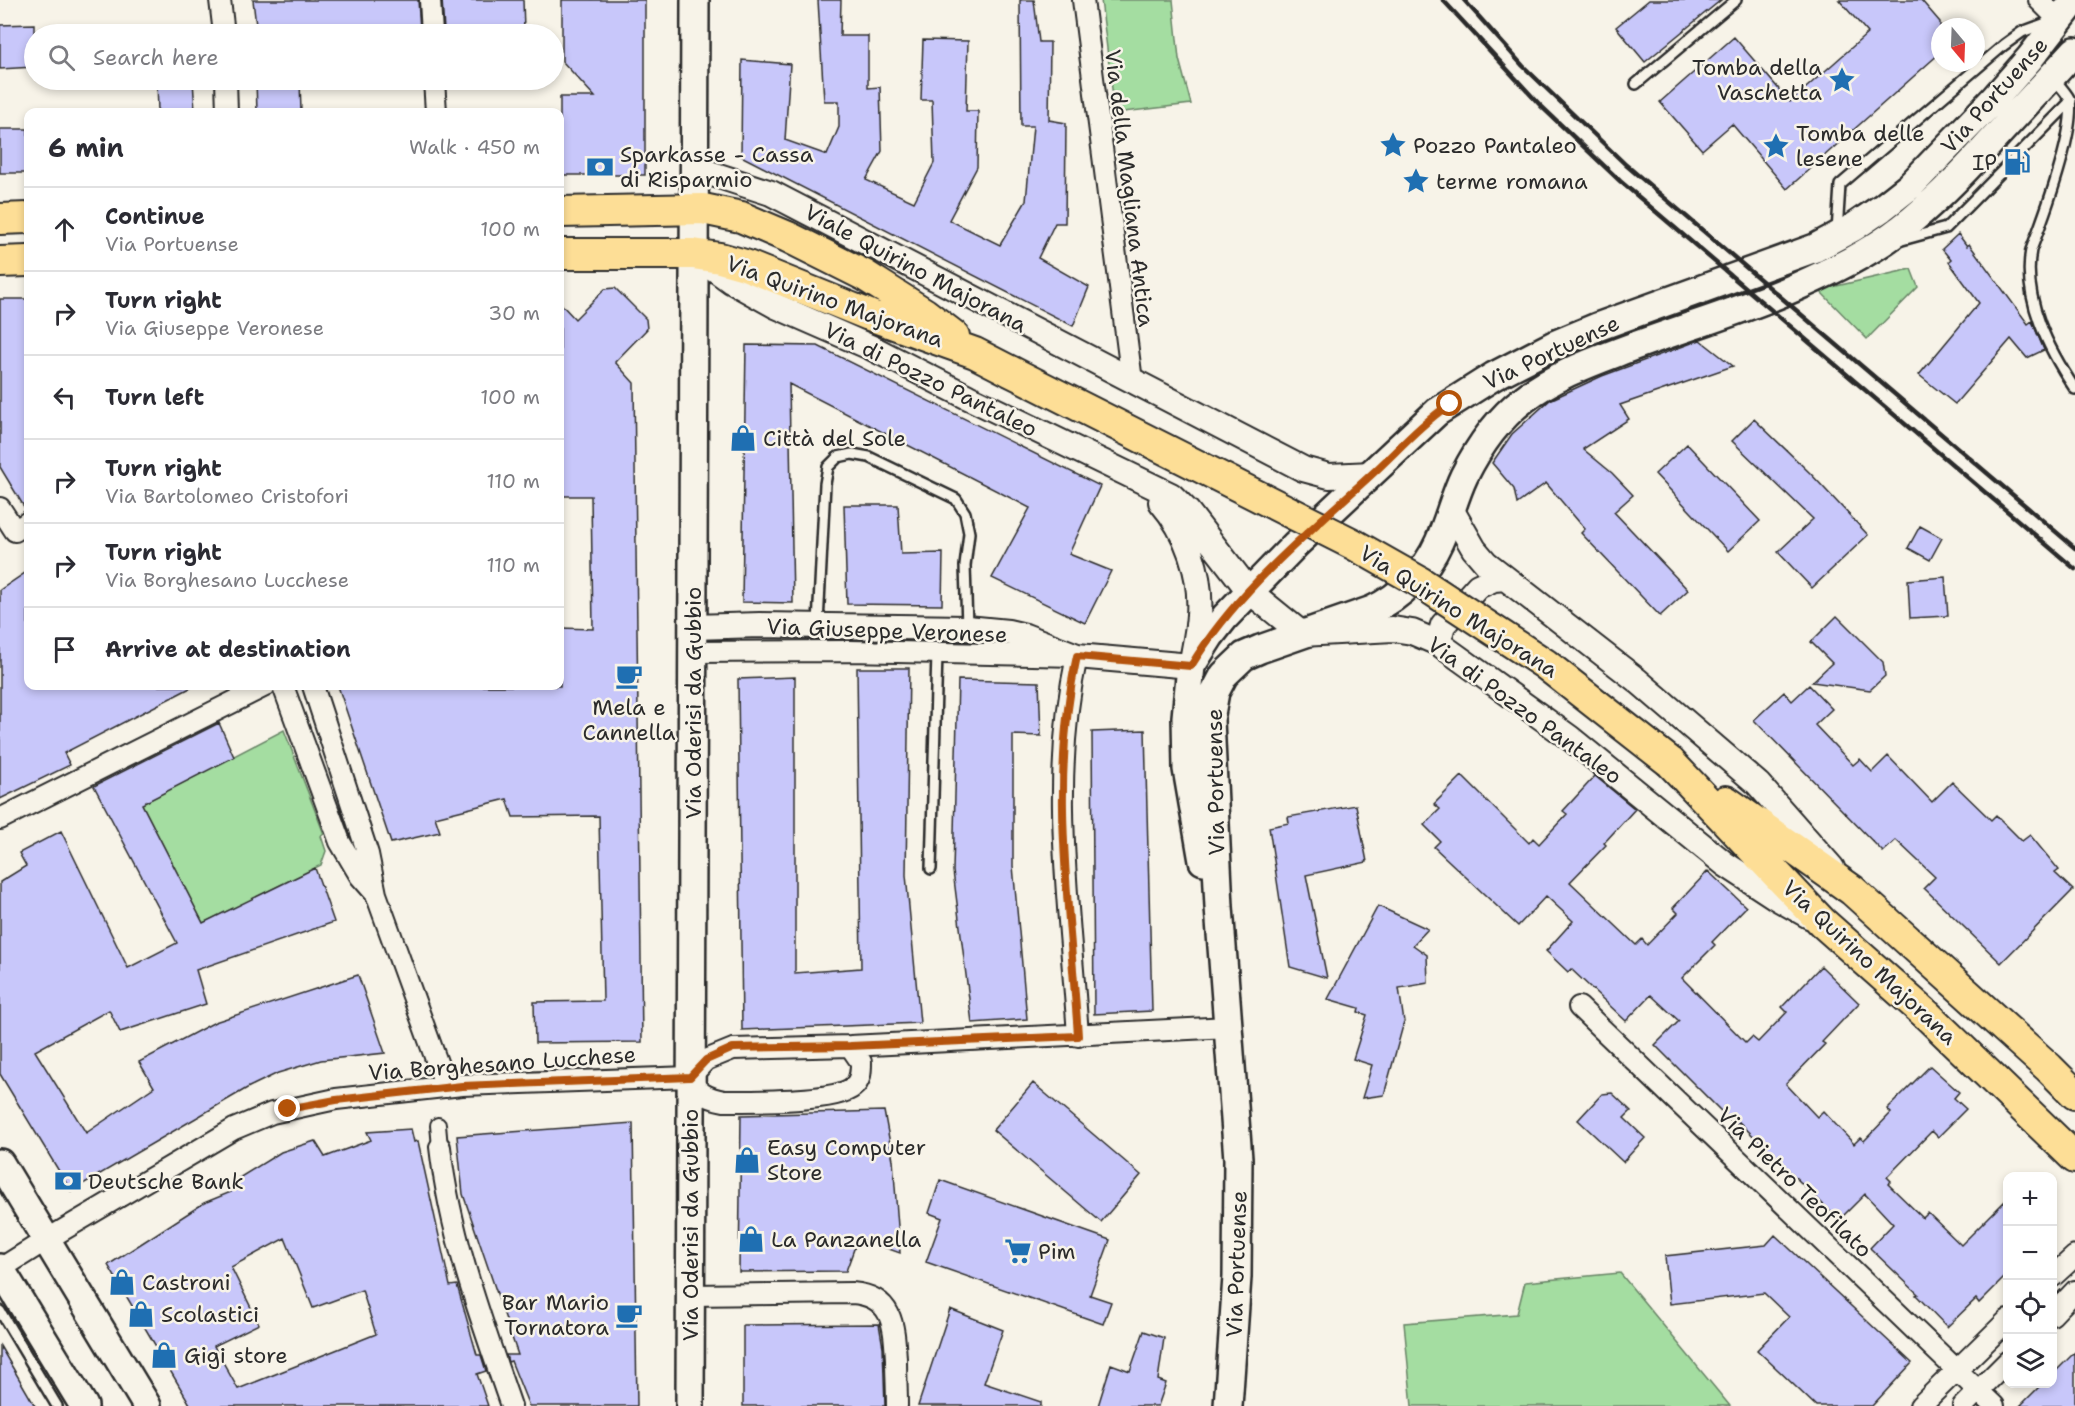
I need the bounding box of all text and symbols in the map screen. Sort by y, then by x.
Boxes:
north arrow [1931,18,1985,72]
search box [24,24,564,90]
street label: Via Portuense [1934,31,2054,160]
icon: search [45,41,78,74]
text: Search here [93,43,219,72]
street label: Via della Magliana Antica [1098,48,1161,329]
place label: Tomba della Vaschetta [1692,53,1822,107]
place icon: Tomba della Vaschetta [1827,65,1857,95]
place label: Tomba delle lesene [1796,119,1925,173]
text: 6 min [48,130,124,165]
place icon: Pozzo Pantaleo [1378,130,1408,160]
place label: Pozzo Pantaleo [1413,131,1577,160]
place icon: Tomba delle lesene [1761,131,1791,161]
text: Walk · 450 m [409,134,540,160]
place label: Sparkasse - Cassa di Risparmio [620,140,814,194]
fuel station icon: IP [2002,147,2032,177]
place label: IP [1972,148,1997,177]
bank icon: Sparkasse - Cassa di Risparmio [585,152,615,182]
place icon: terme romana [1401,166,1431,196]
place label: terme romana [1436,167,1588,196]
street label: Viale Quirino Majorana [800,197,1032,340]
text: Continue [105,202,205,231]
icon: ahead [48,213,81,246]
text: 100 m [480,216,540,242]
text: Via Portuense [105,231,239,257]
street label: Via Quirino Majorana [722,249,948,354]
text: Turn right [105,286,222,315]
icon: right [48,297,81,330]
text: 30 m [488,300,540,326]
street label: Via Portuense [1478,308,1624,397]
text: Via Giuseppe Veronese [105,315,324,341]
street label: Via di Pozzo Pantaleo [820,315,1042,444]
icon: left [48,381,81,414]
text: Turn left [105,383,204,412]
text: 100 m [480,384,540,410]
route start [1436,390,1462,416]
shop icon: Città del Sole [728,423,758,453]
place label: Città del Sole [763,424,906,453]
text: Turn right [105,454,222,483]
icon: right [48,465,81,498]
text: 110 m [486,468,540,494]
text: Via Bartolomeo Cristofori [105,483,349,509]
text: Turn right [105,538,222,567]
street label: Via Quirino Majorana [1354,538,1564,685]
icon: right [48,549,81,582]
text: 110 m [486,552,540,578]
text: Via Borghesano Lucchese [105,567,349,593]
street label: Via Oderisi da Gubbio [679,587,708,819]
street label: Via Giuseppe Veronese [766,612,1008,649]
street label: Via di Pozzo Pantaleo [1422,630,1628,791]
icon: arrive [48,633,81,666]
text: Arrive at destination [105,635,351,664]
cafe icon: Mela e Cannella [614,661,644,691]
place label: Mela e Cannella [583,693,676,747]
street label: Via Portuense [1200,708,1231,856]
street label: Via Quirino Majorana [1776,874,1964,1051]
street label: Via Borghesano Lucchese [367,1040,637,1087]
route end [274,1095,300,1121]
street label: Via Pietro Teofilato [1711,1101,1878,1264]
street label: Via Oderisi da Gubbio [676,1109,705,1341]
place label: Easy Computer Store [767,1133,926,1187]
shop icon: Easy Computer Store [732,1145,762,1175]
bank icon: Deutsche Bank [53,1166,83,1196]
place label: Deutsche Bank [88,1167,244,1196]
map controls [2003,1172,2057,1388]
button: + [2003,1172,2057,1226]
street label: Via Portuense [1219,1190,1254,1338]
shop icon: La Panzanella [736,1224,766,1254]
place label: La Panzanella [771,1225,922,1254]
button: − [2003,1226,2057,1280]
supermarket icon: Pim [1003,1236,1033,1266]
place label: Pim [1038,1237,1076,1266]
shop icon: Castroni [107,1267,137,1297]
place label: Castroni [142,1268,231,1297]
button: locate [2003,1280,2057,1334]
place label: Bar Mario Tornatora [502,1288,609,1342]
shop icon: Scolastici [126,1299,156,1329]
place label: Scolastici [161,1300,259,1329]
cafe icon: Bar Mario Tornatora [614,1300,644,1330]
button: layers [2003,1334,2057,1388]
shop icon: Gigi store [149,1340,179,1370]
place label: Gigi store [184,1341,288,1370]

